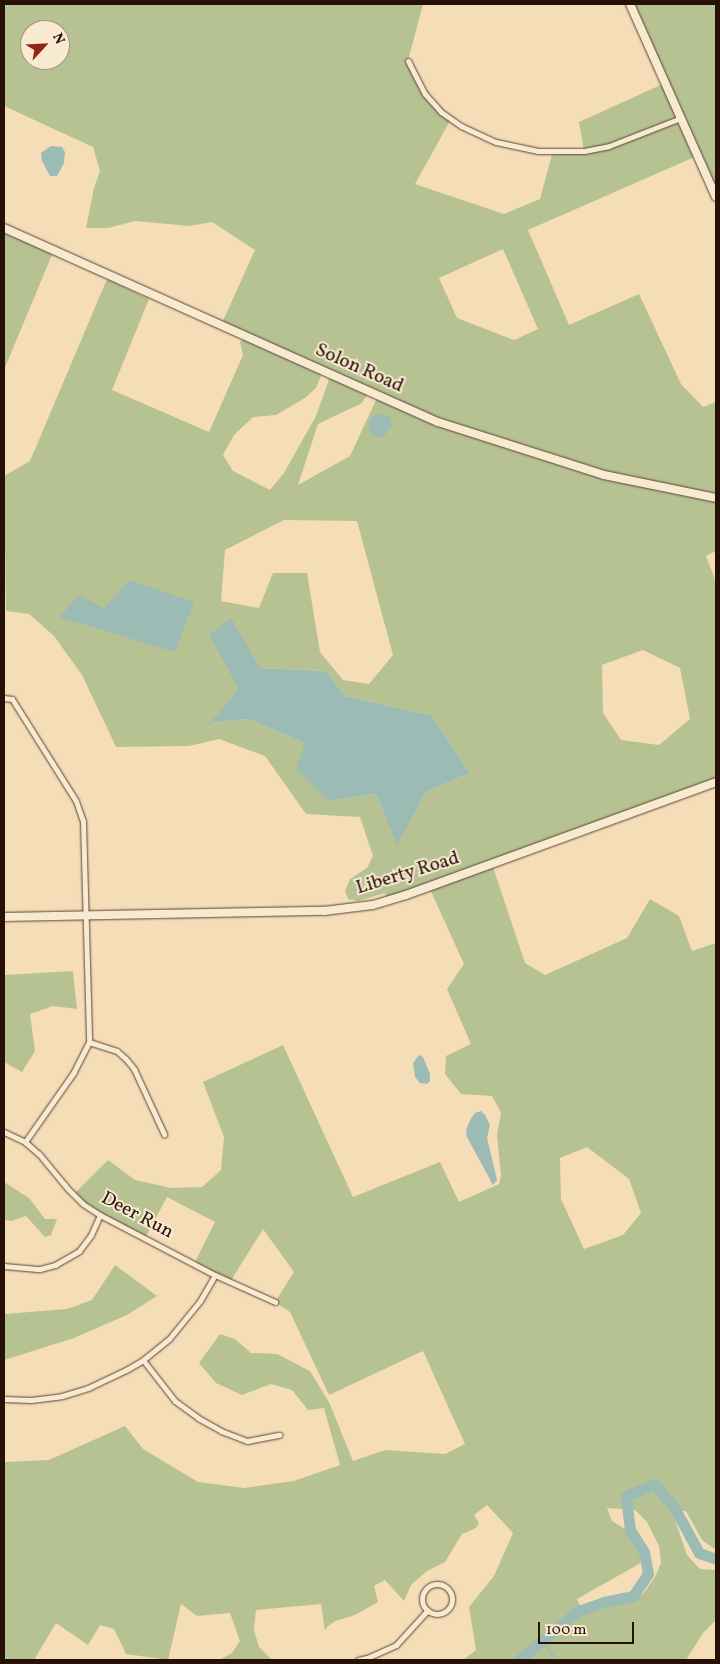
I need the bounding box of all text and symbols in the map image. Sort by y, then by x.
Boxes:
north arrow [20,20,70,70]
text: N [47,30,69,47]
street label: Solon Road [311,339,407,399]
street label: Liberty Road [353,847,463,901]
street label: Deer Run [97,1187,177,1245]
scale bar [540,1612,636,1644]
text: 100 m [546,1620,586,1641]

